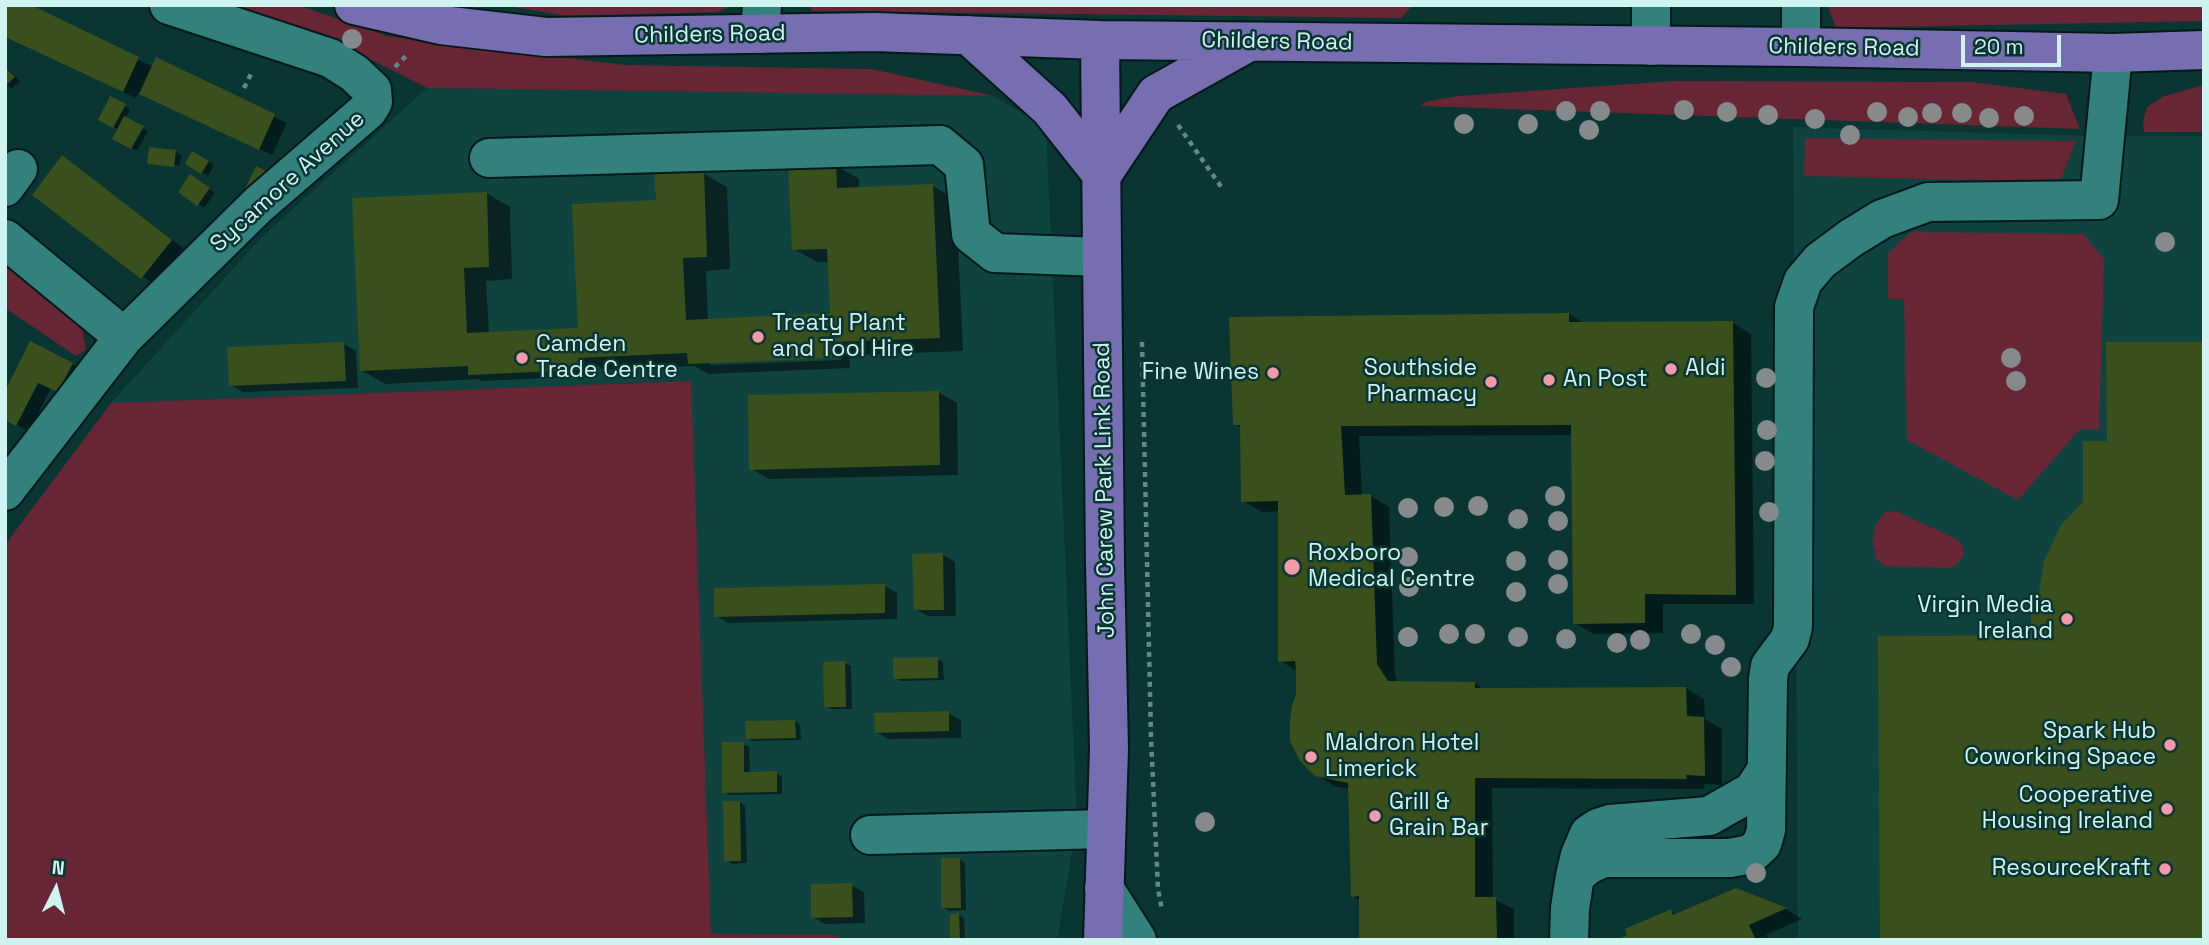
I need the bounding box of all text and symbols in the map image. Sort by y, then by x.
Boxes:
street label: Childers Road [634,20,786,50]
scale bar [1964,21,2064,65]
street label: Childers Road [1201,27,1353,57]
street label: Childers Road [1768,33,1920,63]
text: 20 m [1974,33,2024,60]
street label: Sycamore Avenue [205,105,371,259]
place label: Treaty Plant and Tool Hire [772,310,914,364]
marker: Treaty Plant and Tool Hire [750,329,766,345]
place label: Camden Trade Centre [536,331,678,385]
street label: John Carew Park Link Road [1089,342,1121,638]
marker: Camden Trade Centre [514,350,530,366]
place label: Southside Pharmacy [1364,355,1477,409]
place label: Aldi [1685,355,1726,383]
place label: Fine Wines [1142,359,1259,387]
marker: Aldi [1663,361,1679,377]
marker: Fine Wines [1265,365,1281,381]
place label: An Post [1563,366,1648,394]
marker: An Post [1541,372,1557,388]
marker: Southside Pharmacy [1483,374,1499,390]
place label: Roxboro Medical Centre [1308,540,1475,594]
marker: Roxboro Medical Centre [1282,557,1302,577]
place label: Virgin Media Ireland [1917,592,2053,646]
marker: Virgin Media Ireland [2059,611,2075,627]
place label: Spark Hub Coworking Space [1964,718,2156,772]
place label: Maldron Hotel Limerick [1325,730,1479,784]
marker: Spark Hub Coworking Space [2162,737,2178,753]
marker: Maldron Hotel Limerick [1303,749,1319,765]
place label: Cooperative Housing Ireland [1982,782,2153,836]
place label: Grill & Grain Bar [1389,789,1488,843]
marker: Cooperative Housing Ireland [2159,801,2175,817]
marker: Grill & Grain Bar [1367,808,1383,824]
north arrow [21,854,91,924]
text: N [51,855,66,881]
place label: ResourceKraft [1992,855,2151,883]
marker: ResourceKraft [2157,861,2173,877]

